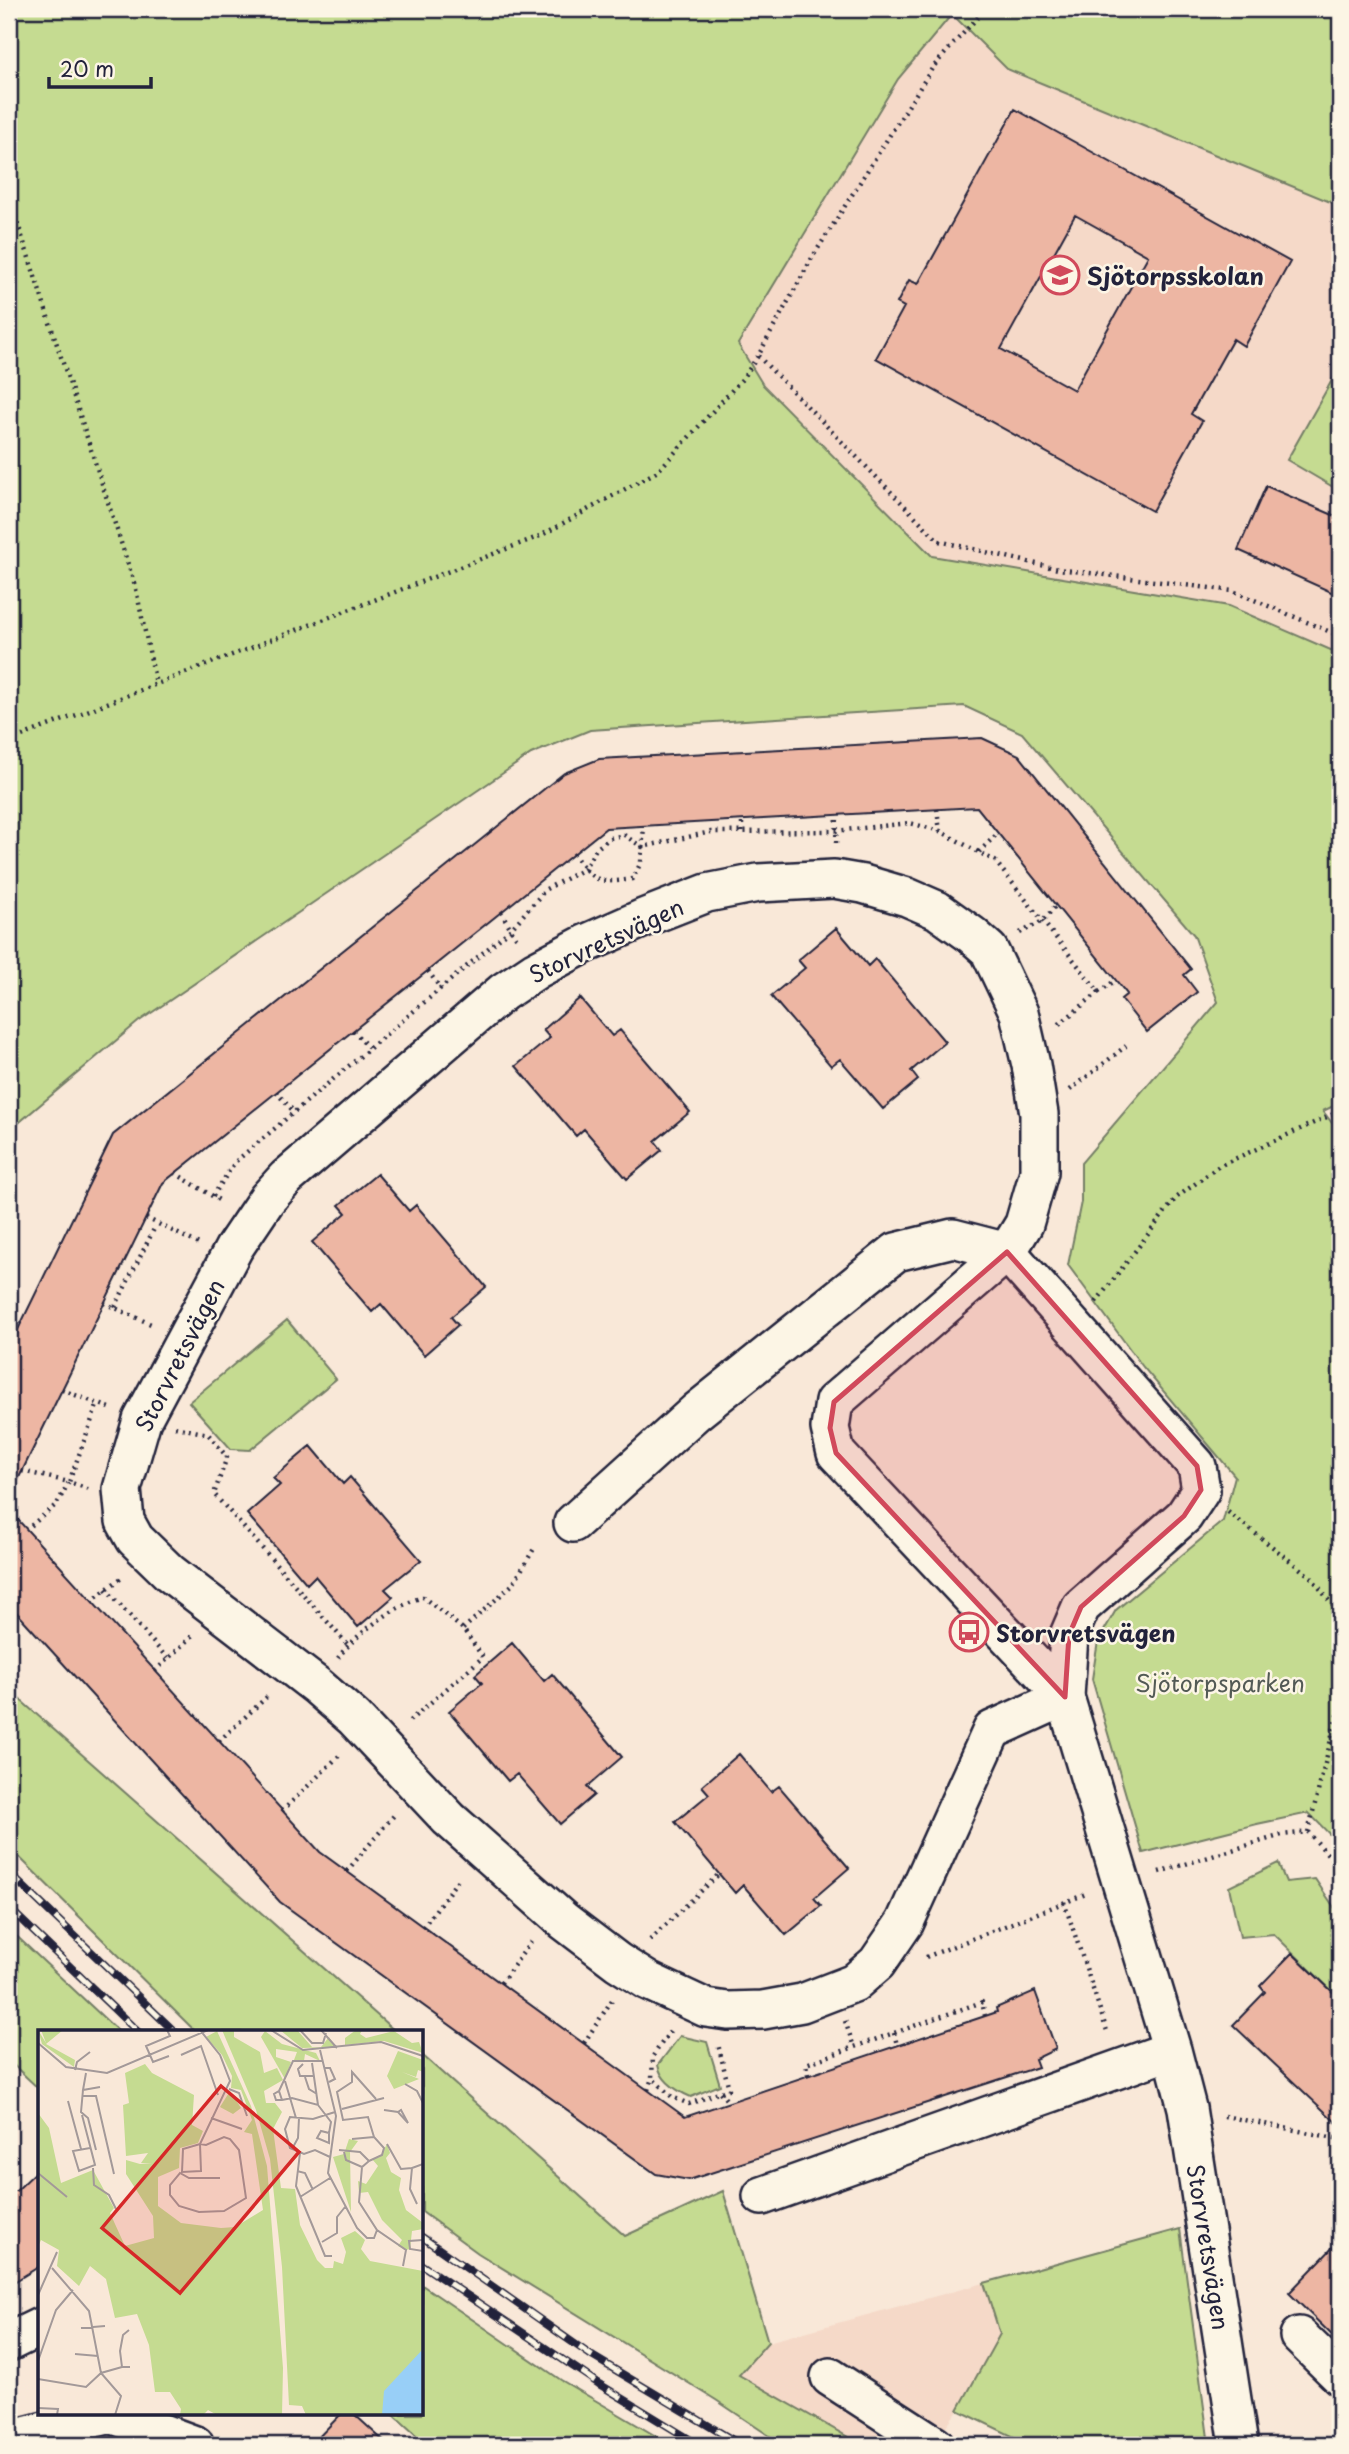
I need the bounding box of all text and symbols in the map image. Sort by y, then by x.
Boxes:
scale bar [49,46,150,90]
text: 20 m [60,52,114,84]
school or university icon: Sjötorpsskolan [1039,254,1081,296]
place label: Sjötorpsskolan [1087,258,1264,293]
street label: Storvretsvägen [523,889,689,991]
street label: Storvretsvägen [125,1272,233,1438]
bus stop icon: Storvretsvägen [948,1611,990,1653]
place label: Storvretsvägen [996,1615,1176,1650]
park label: Sjötorpsparken [1135,1665,1305,1700]
inset map [38,2030,424,2416]
street label: Storvretsvägen [1179,2162,1239,2332]

